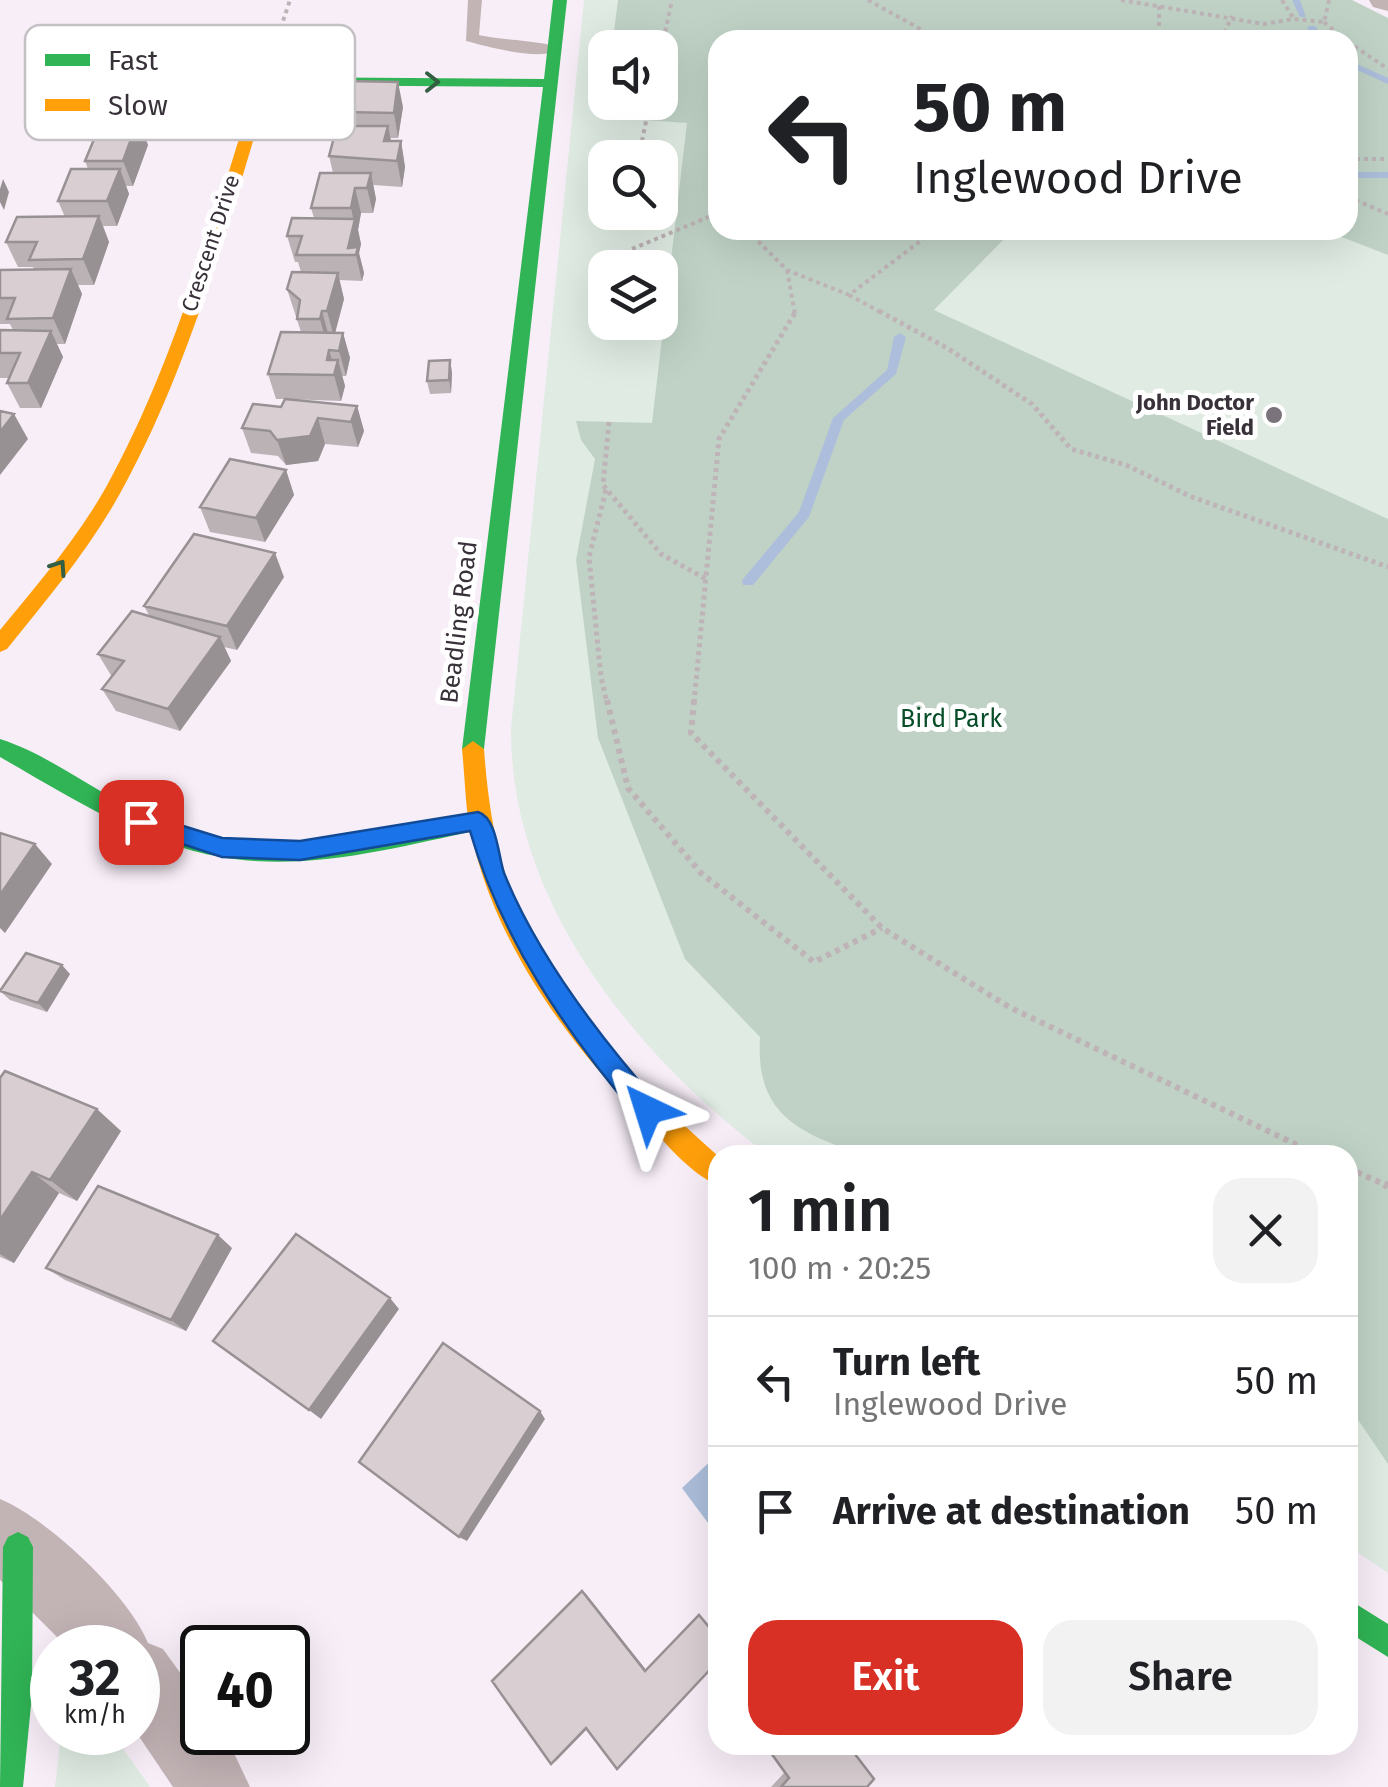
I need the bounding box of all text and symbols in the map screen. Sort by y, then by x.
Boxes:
legend [25,25,355,140]
map controls [588,30,678,340]
button: sound [588,30,678,120]
text: Fast [108,44,159,77]
text: 50 m [913,66,1067,150]
icon: left [748,70,878,200]
one-way arrow [424,72,440,93]
text: Slow [108,89,168,122]
button: search [588,140,678,230]
text: Inglewood Drive [913,151,1243,205]
street label: Crescent Drive [176,171,245,315]
button: layers [588,250,678,340]
place label: John Doctor Field [1135,389,1254,441]
marker: John Doctor Field [1263,404,1285,426]
street label: Beadling Road [434,539,484,705]
one-way arrow [47,559,65,578]
park label: Bird Park [900,704,1002,734]
pin [99,780,184,865]
icon: arrive [114,795,169,850]
position arrow [596,1058,700,1162]
text: 1 min [748,1175,893,1247]
button: close [1213,1178,1318,1283]
text: 100 m · 20:25 [748,1249,931,1287]
text: Turn left [833,1339,980,1385]
icon: left [748,1354,803,1409]
text: 50 m [1235,1358,1318,1404]
text: Inglewood Drive [833,1385,1067,1423]
icon: arrive [748,1484,803,1539]
text: Arrive at destination [833,1488,1190,1534]
text: 50 m [1235,1488,1318,1534]
button: Exit [748,1620,1023,1735]
button: Share [1043,1620,1318,1735]
speed limit sign: 40 [180,1625,310,1755]
text: 32 [69,1648,121,1708]
text: km/h [64,1700,126,1730]

